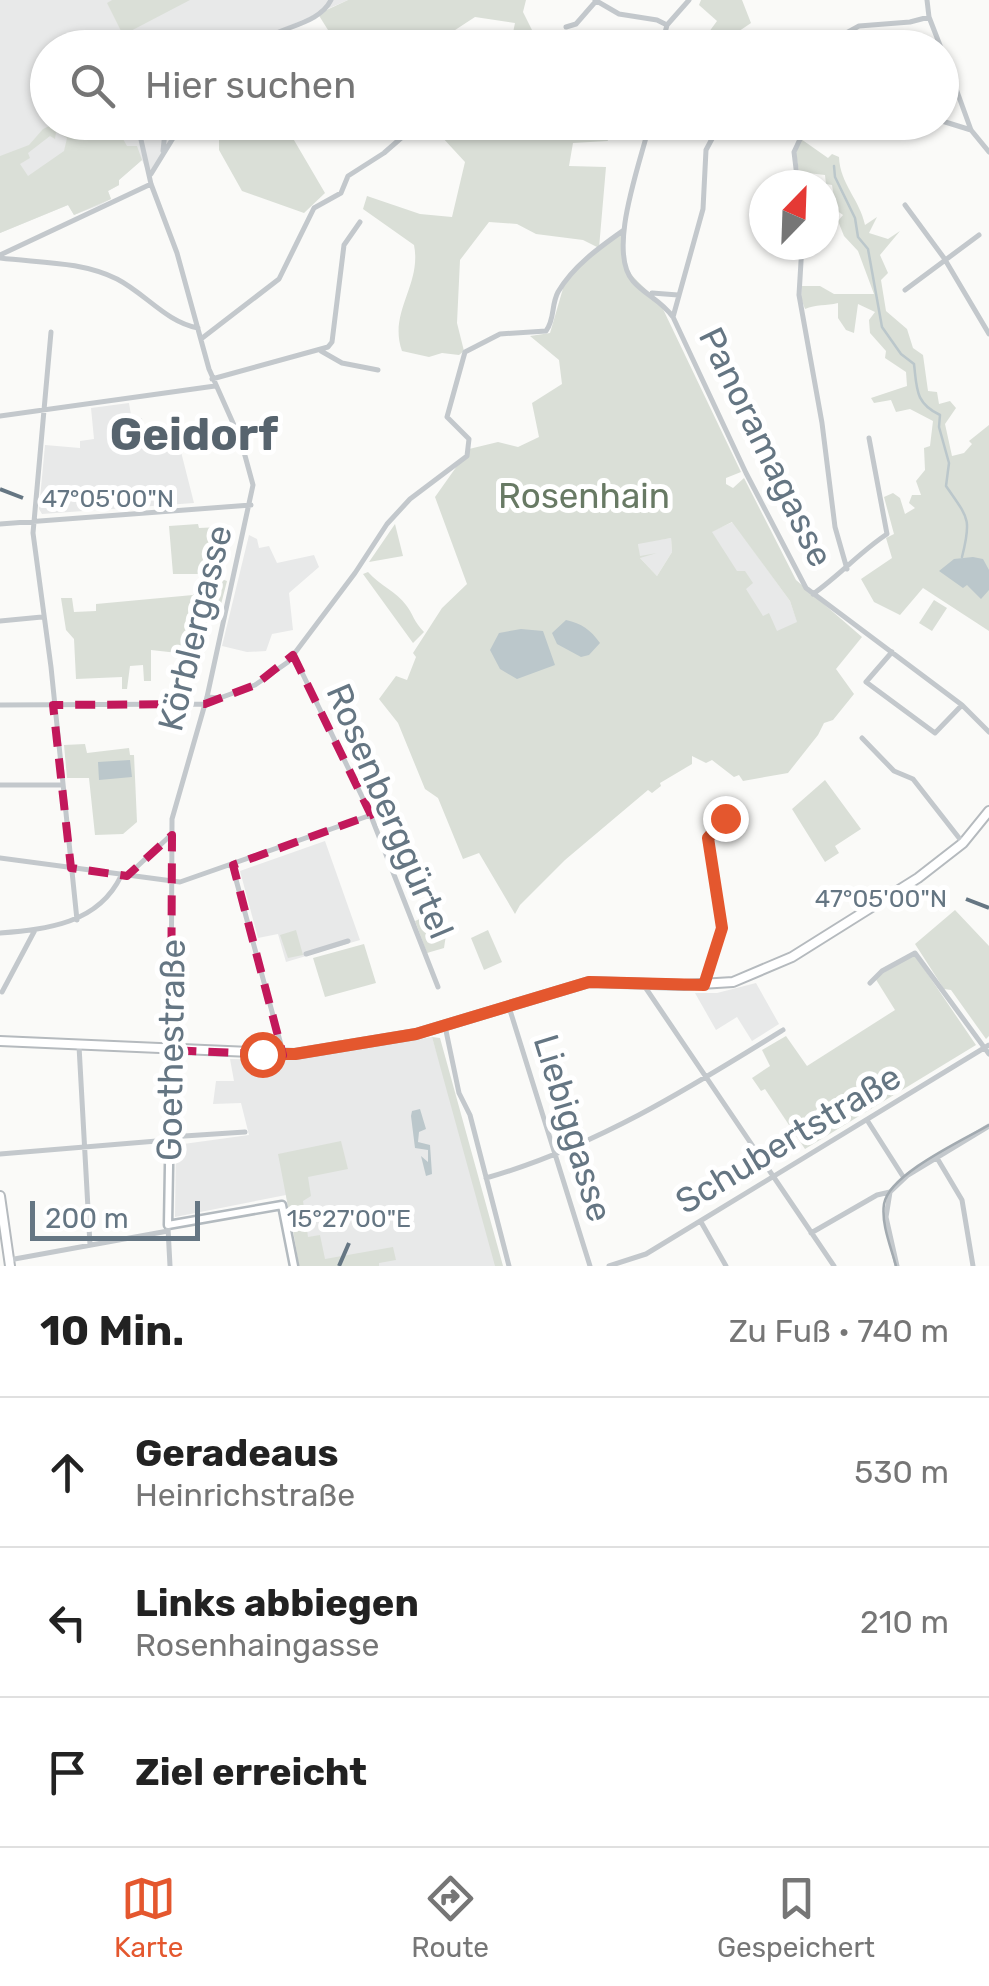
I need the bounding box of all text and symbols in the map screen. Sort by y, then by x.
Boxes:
search box [30,30,959,140]
icon: search [65,58,120,113]
text: Hier suchen [145,62,356,108]
north arrow [749,170,839,260]
street label: Panoramagasse [690,320,842,574]
district label: Geidorf [110,408,278,461]
park label: Rosenhain [498,475,670,517]
text: 47°05'00"N [42,484,174,513]
street label: Körblergasse [149,521,241,735]
street label: Rosenberggürtel [317,677,463,945]
route end [703,796,749,842]
text: 47°05'00"N [815,884,947,913]
street label: Goethestraße [148,939,194,1161]
street label: Liebiggasse [525,1029,621,1227]
route start [240,1032,286,1078]
street label: Schubertstraße [668,1055,908,1223]
scale bar [30,1196,200,1240]
text: 200 m [45,1202,129,1235]
text: 15°27'00"E [287,1204,411,1233]
text: 10 Min. [40,1306,184,1356]
text: Zu Fuß · 740 m [729,1312,949,1350]
text: Geradeaus [135,1430,339,1476]
icon: ahead [40,1445,95,1500]
text: 530 m [854,1453,949,1491]
text: Heinrichstraße [135,1476,355,1514]
text: Links abbiegen [135,1580,419,1626]
icon: left [40,1595,95,1650]
text: 210 m [860,1603,949,1641]
text: Rosenhaingasse [135,1626,379,1664]
icon: arrive [40,1745,95,1800]
text: Ziel erreicht [135,1749,367,1795]
tab: Karte [114,1871,183,1964]
tab: Route [411,1871,489,1964]
tab: Gespeichert [717,1871,875,1964]

